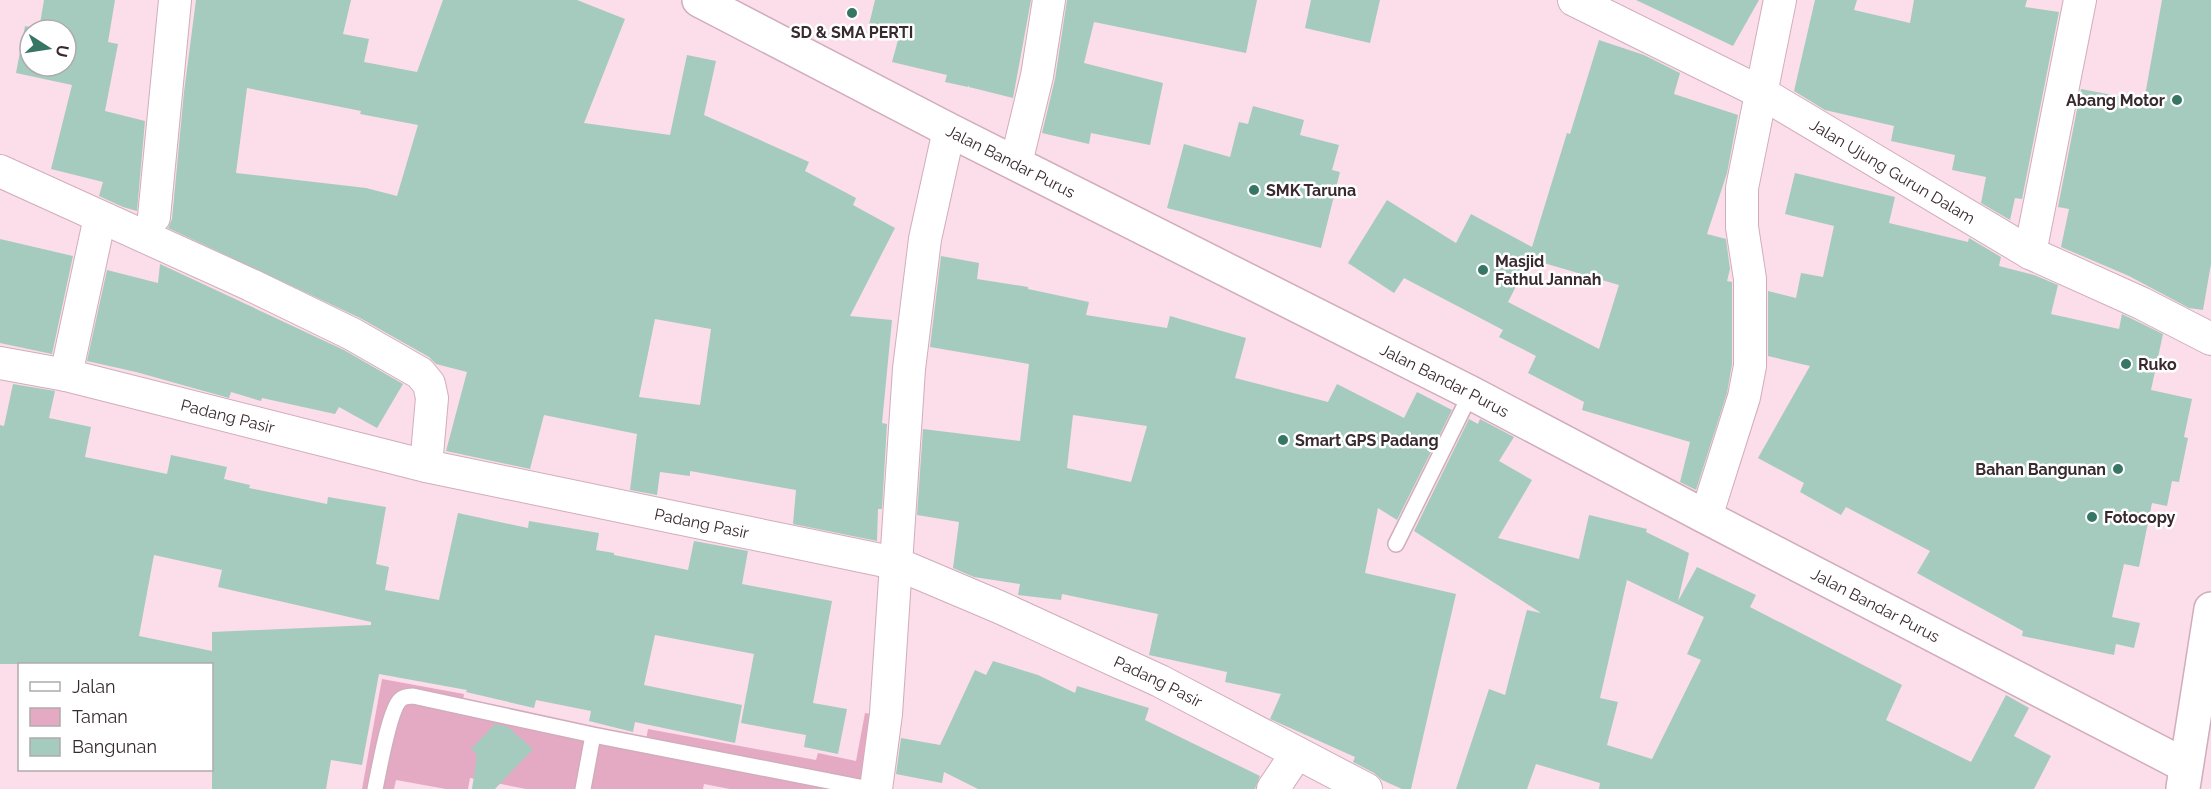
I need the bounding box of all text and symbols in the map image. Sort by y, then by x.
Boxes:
marker: SD & SMA PERTI [845,6,859,20]
north arrow [18,18,78,78]
place label: SD & SMA PERTI [791,23,913,42]
text: U [52,43,73,59]
place label: Abang Motor [2066,91,2165,110]
marker: Abang Motor [2170,93,2184,107]
street label: Jalan Ujung Gurun Dalam [1807,115,1978,228]
street label: Jalan Bandar Purus [943,121,1078,202]
place label: SMK Taruna [1266,181,1356,200]
marker: SMK Taruna [1247,183,1261,197]
place label: Masjid Fathul Jannah [1495,252,1601,289]
marker: Masjid Fathul Jannah [1476,263,1490,277]
street label: Jalan Bandar Purus [1377,340,1512,421]
place label: Ruko [2138,355,2177,374]
marker: Ruko [2119,357,2133,371]
street label: Padang Pasir [179,395,277,437]
place label: Smart GPS Padang [1295,431,1439,450]
marker: Smart GPS Padang [1276,433,1290,447]
place label: Bahan Bangunan [1975,460,2106,479]
marker: Bahan Bangunan [2111,462,2125,476]
street label: Padang Pasir [653,504,751,543]
place label: Fotocopy [2104,508,2175,527]
marker: Fotocopy [2085,510,2099,524]
street label: Jalan Bandar Purus [1808,564,1943,647]
street label: Padang Pasir [1111,652,1206,712]
legend [18,663,213,771]
text: Jalan [72,676,116,697]
text: Taman [72,706,128,727]
text: Bangunan [72,736,157,757]

